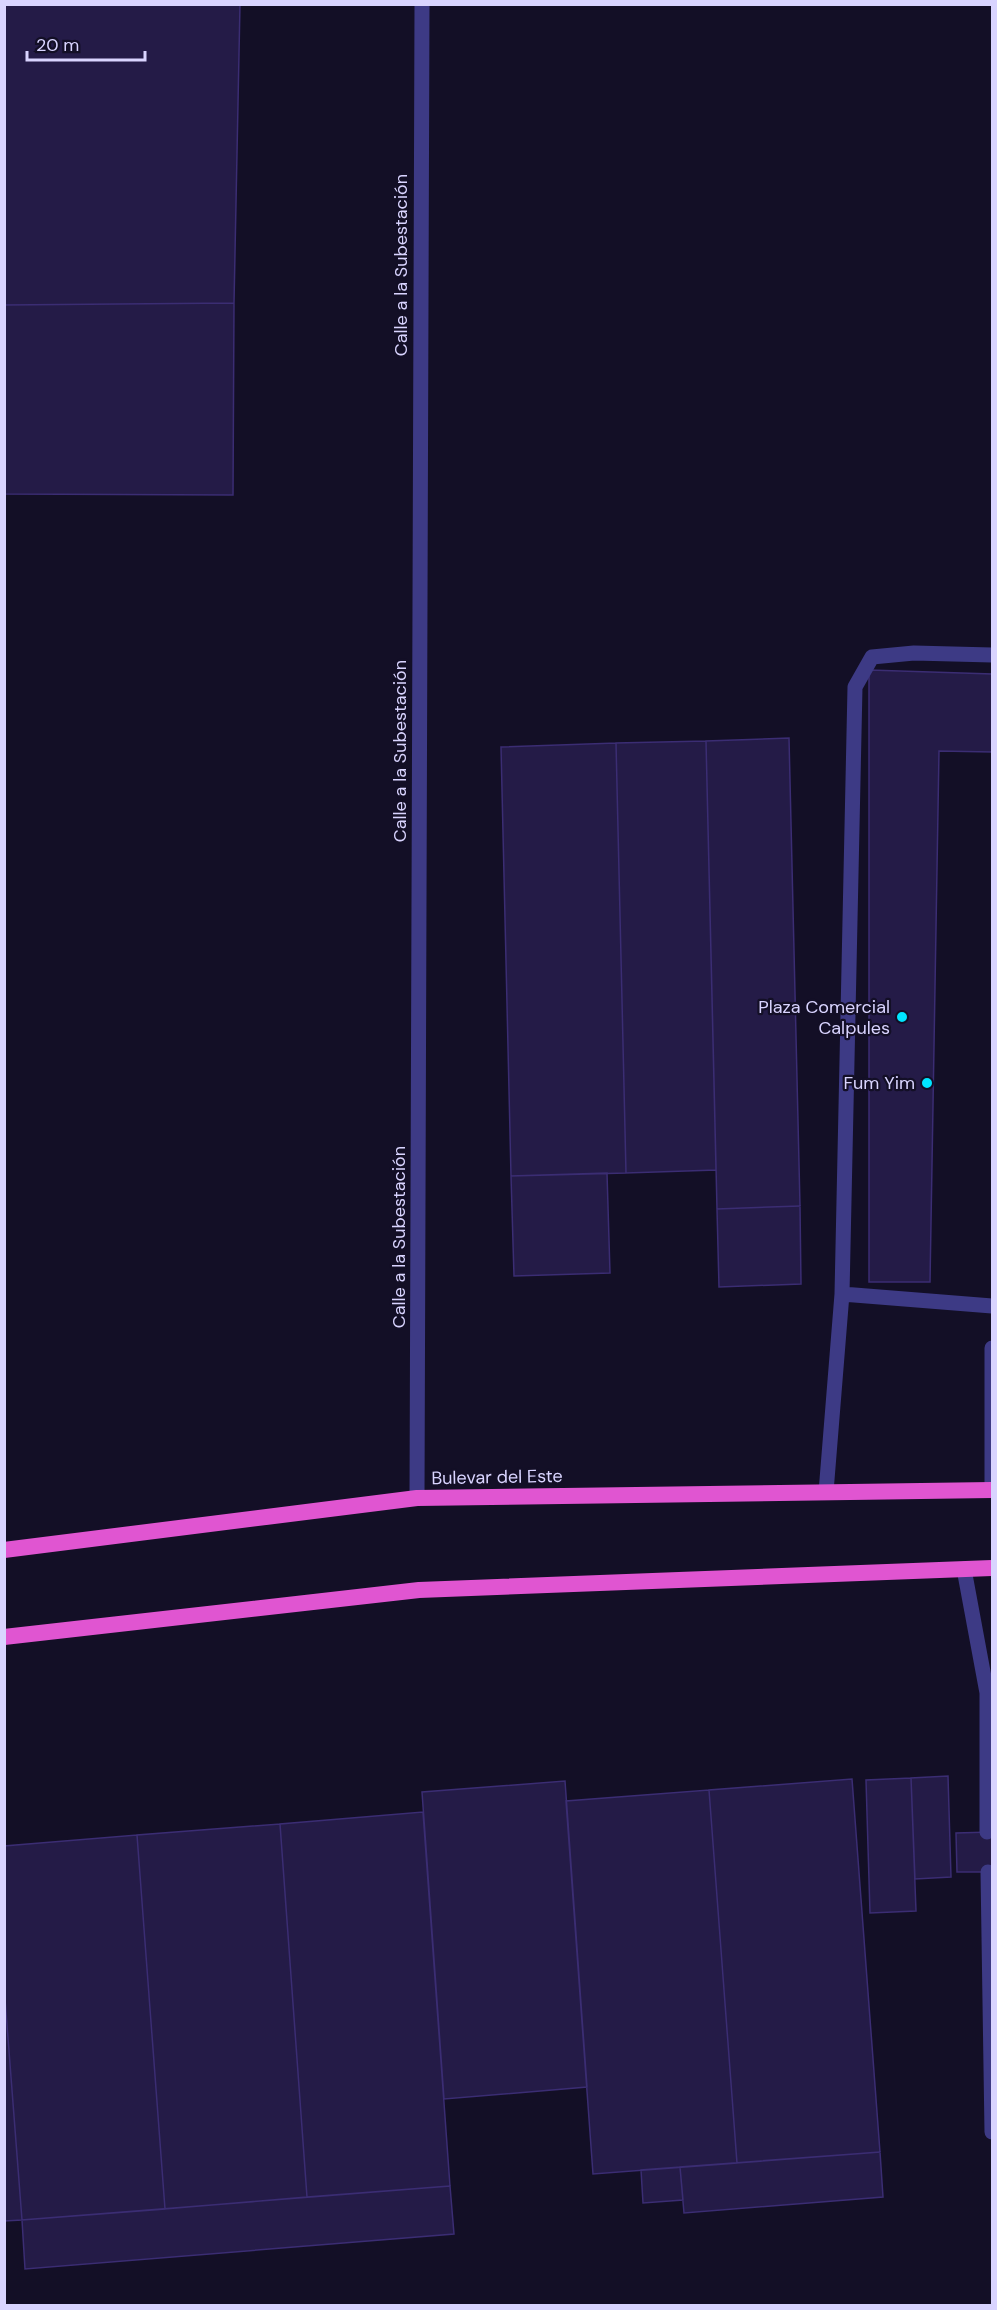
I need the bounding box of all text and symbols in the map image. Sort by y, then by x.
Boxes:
scale bar [27,24,146,62]
text: 20 m [36,33,79,57]
street label: Calle a la Subestación [389,174,413,356]
street label: Calle a la Subestación [388,660,412,842]
place label: Plaza Comercial Calpules [758,995,890,1040]
marker: Plaza Comercial Calpules [895,1010,909,1024]
place label: Fum Yim [843,1071,915,1095]
marker: Fum Yim [920,1076,934,1090]
street label: Calle a la Subestación [387,1146,411,1328]
street label: Bulevar del Este [431,1464,563,1490]

